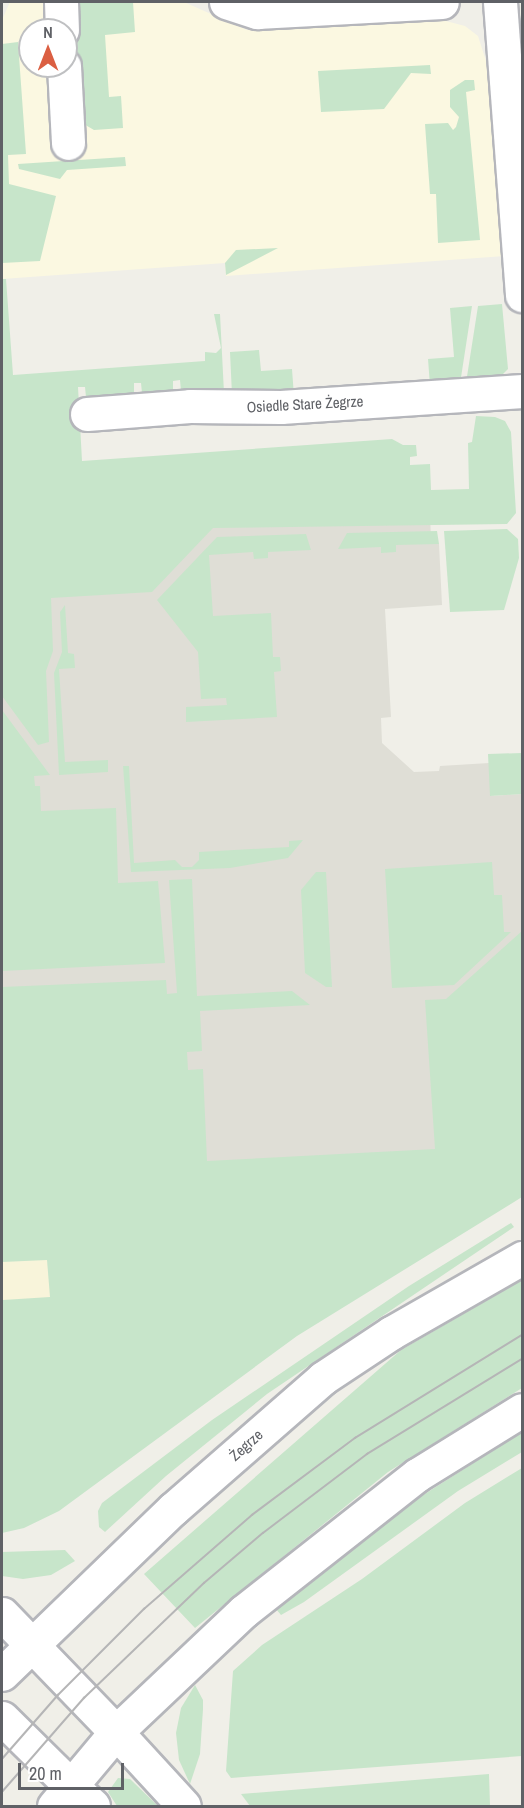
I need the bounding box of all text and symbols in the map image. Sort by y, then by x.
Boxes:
north arrow [18,18,78,78]
text: N [43,21,53,43]
street label: Osiedle Stare Żegrze [246,392,364,416]
street label: Żegrze [226,1426,266,1464]
scale bar [21,1751,128,1789]
text: 20 m [29,1761,62,1786]

